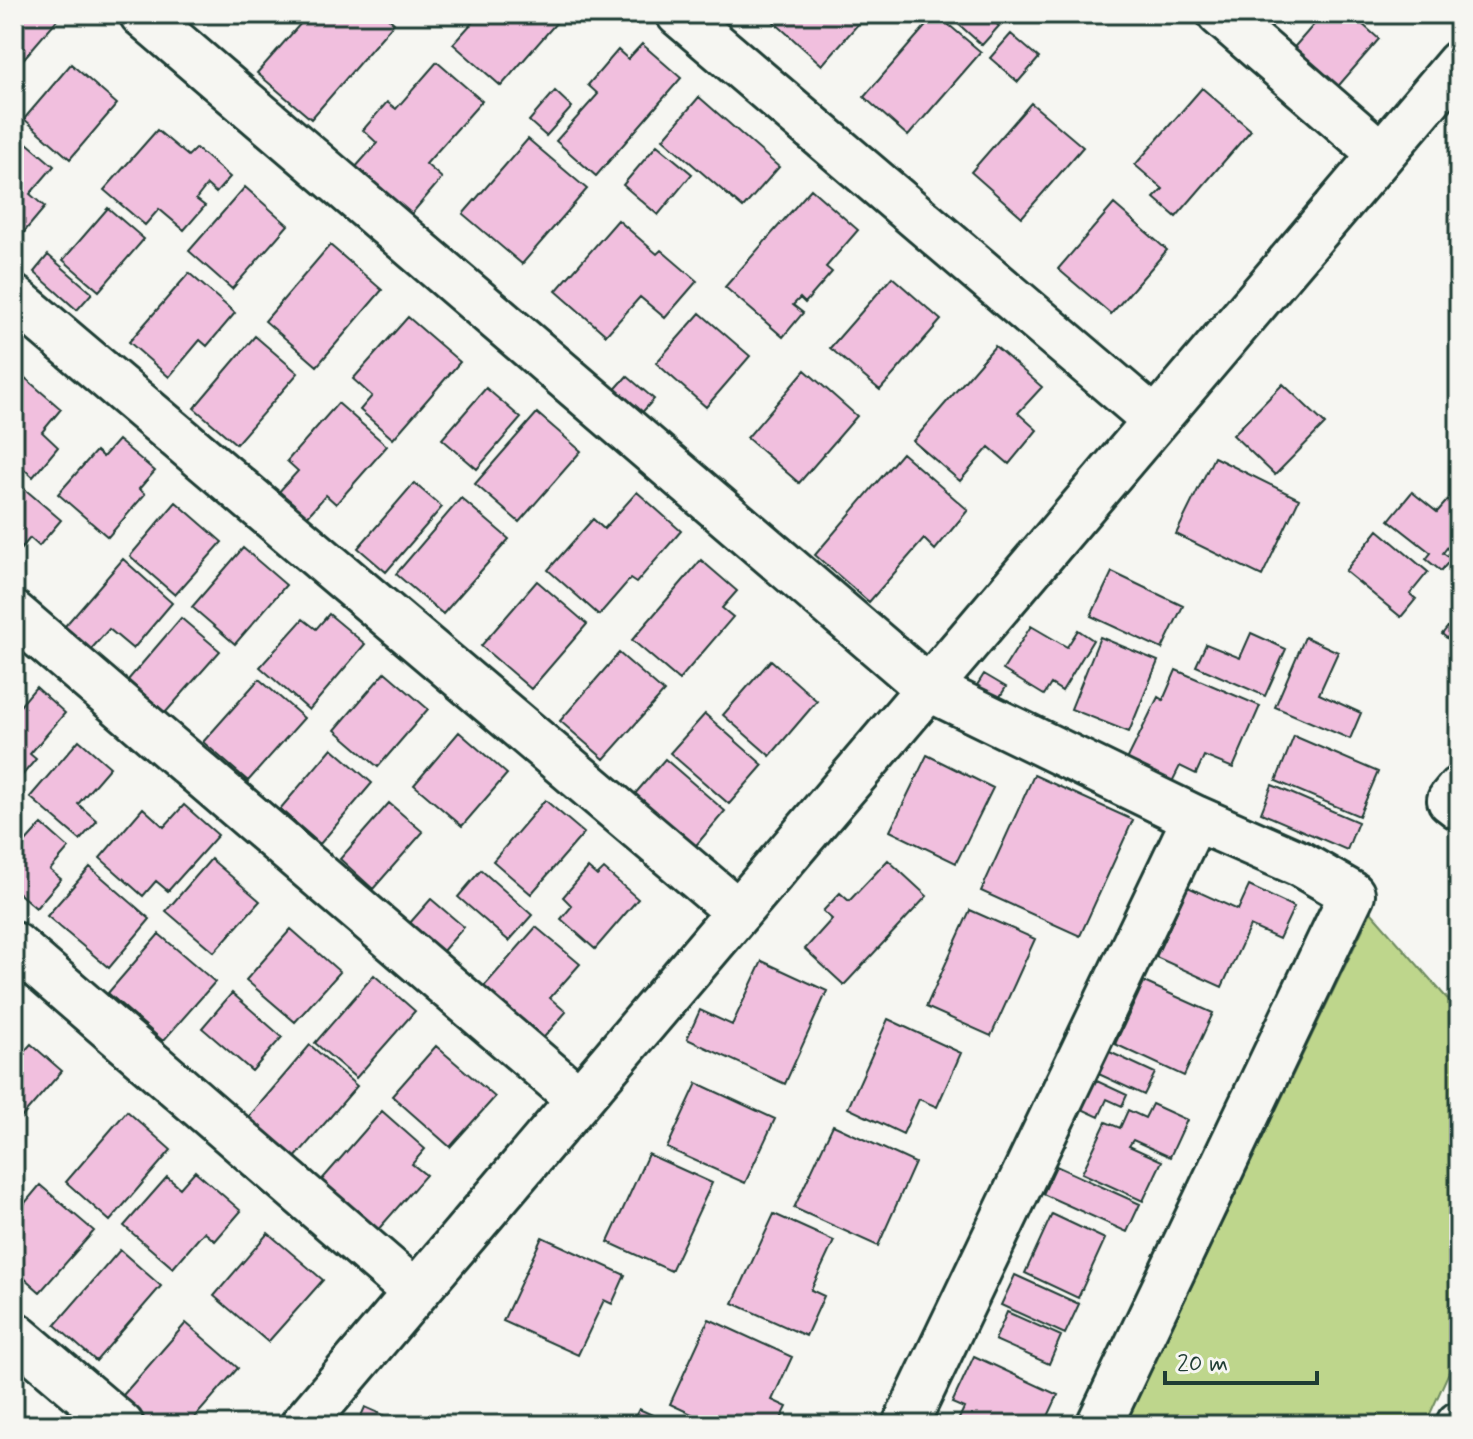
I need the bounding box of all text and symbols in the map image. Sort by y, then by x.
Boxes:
scale bar [1165,1335,1317,1385]
text: 20 m [1177,1349,1228,1380]

